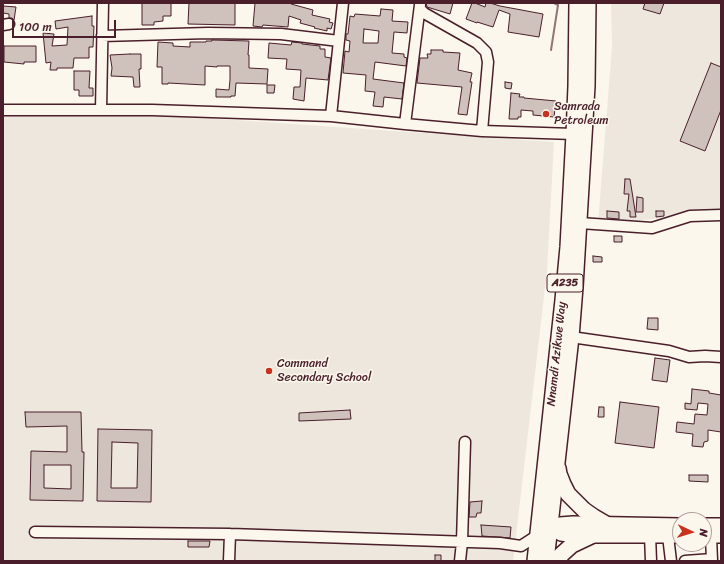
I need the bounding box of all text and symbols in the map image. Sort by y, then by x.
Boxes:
scale bar [14,12,118,38]
text: 100 m [19,16,52,38]
place label: Samrada Petroleum [554,100,609,128]
marker: Samrada Petroleum [541,109,551,119]
road number: A235 [547,274,583,292]
street label: Nnamdi Azikwe Way [544,301,570,407]
place label: Command Secondary School [277,357,371,385]
marker: Command Secondary School [264,366,274,376]
north arrow [672,512,712,552]
text: N [694,528,713,537]

